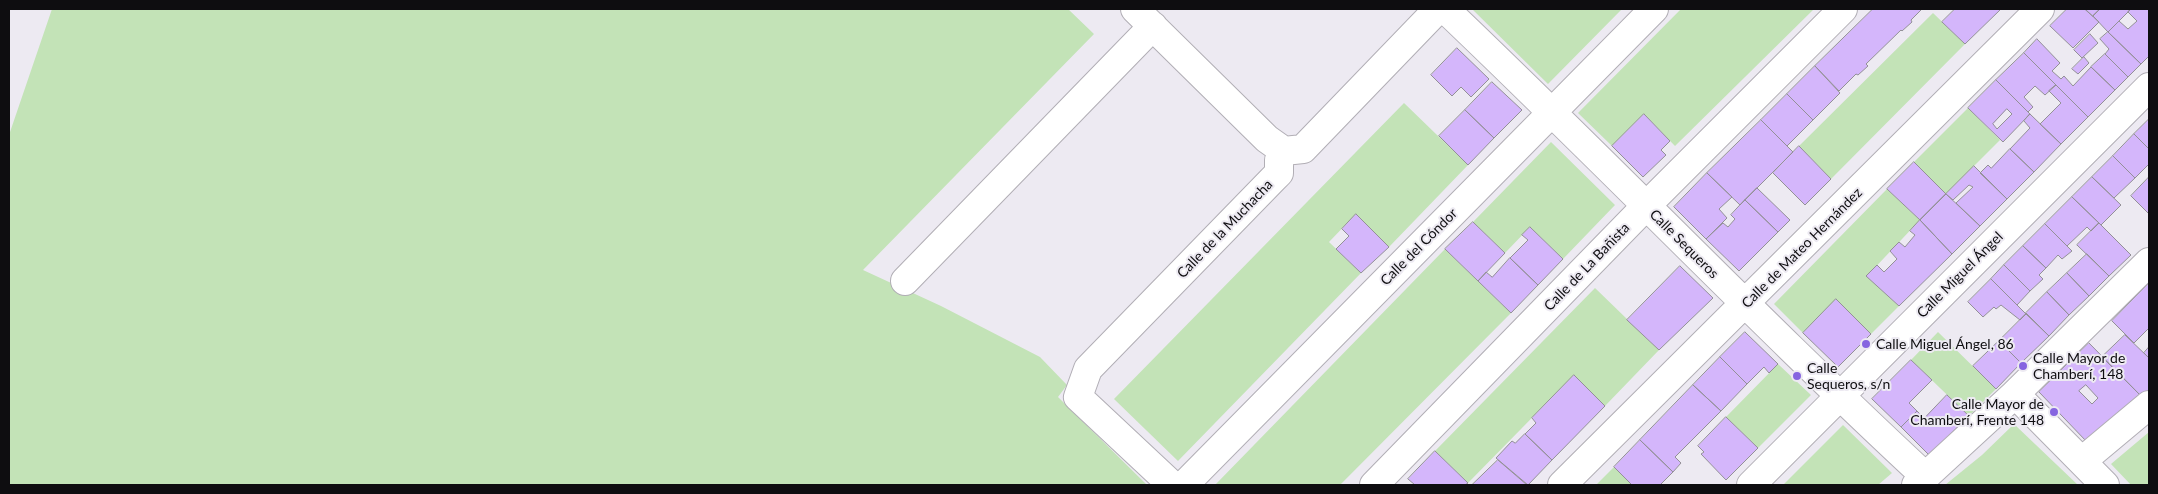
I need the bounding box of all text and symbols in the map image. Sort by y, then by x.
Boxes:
street label: Calle de la Muchacha [1174,176,1276,282]
street label: Calle de Mateo Hernández [1738,184,1866,312]
street label: Calle del Cóndor [1377,205,1461,289]
street label: Calle Sequeros [1646,206,1722,282]
street label: Calle de La Bañista [1541,220,1633,314]
street label: Calle Miguel Ángel [1914,229,2006,321]
place label: Calle Miguel Ángel, 86 [1876,336,2014,352]
marker: Calle Miguel Ángel, 86 [1860,338,1872,350]
place label: Calle Mayor de Chamberí, 148 [2033,350,2125,382]
place label: Calle Sequeros, s/n [1807,360,1890,392]
marker: Calle Mayor de Chamberí, 148 [2017,360,2029,372]
marker: Calle Sequeros, s/n [1791,370,1803,382]
place label: Calle Mayor de Chamberí, Frente 148 [1910,396,2044,428]
marker: Calle Mayor de Chamberí, Frente 148 [2048,406,2060,418]

